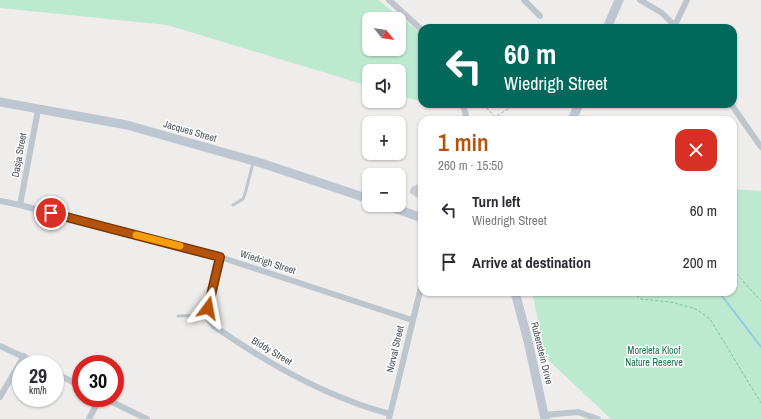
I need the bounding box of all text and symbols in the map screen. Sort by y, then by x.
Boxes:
north arrow [362,12,406,56]
map controls [362,12,406,212]
text: 60 m [504,35,556,73]
icon: left [438,40,490,92]
button: sound [362,64,406,108]
text: Wiedrigh Street [504,71,607,96]
button: + [362,116,406,160]
street label: Jacques Street [162,117,219,145]
text: 1 min [438,126,489,158]
button: close [675,129,717,171]
street label: Dasja Street [9,131,29,178]
text: 260 m · 15:50 [438,157,503,174]
button: − [362,168,406,212]
text: Turn left [472,191,520,212]
pin [34,196,68,230]
icon: left [438,199,460,221]
text: 60 m [690,200,717,221]
icon: arrive [40,202,62,224]
text: Wiedrigh Street [472,212,547,229]
street label: Wiedrigh Street [239,247,298,277]
icon: arrive [438,251,460,273]
text: Arrive at destination [472,252,591,273]
text: 200 m [683,252,717,273]
position arrow [187,287,229,329]
street label: Rubenstein Drive [528,320,556,386]
street label: Norval Street [383,324,407,374]
street label: Biddy Street [249,334,295,369]
park label: Moreleta Kloof Nature Reserve [625,344,683,369]
speed limit sign: 30 [72,355,124,407]
text: 29 [29,362,47,389]
text: km/h [29,384,47,397]

